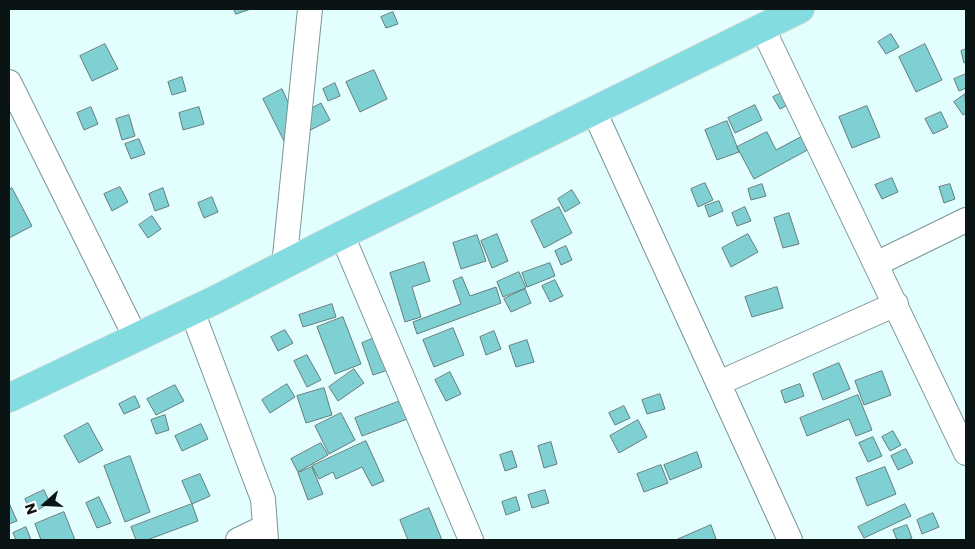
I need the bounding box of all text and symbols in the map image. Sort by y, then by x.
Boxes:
north arrow [20,479,70,529]
text: N [20,501,42,517]

